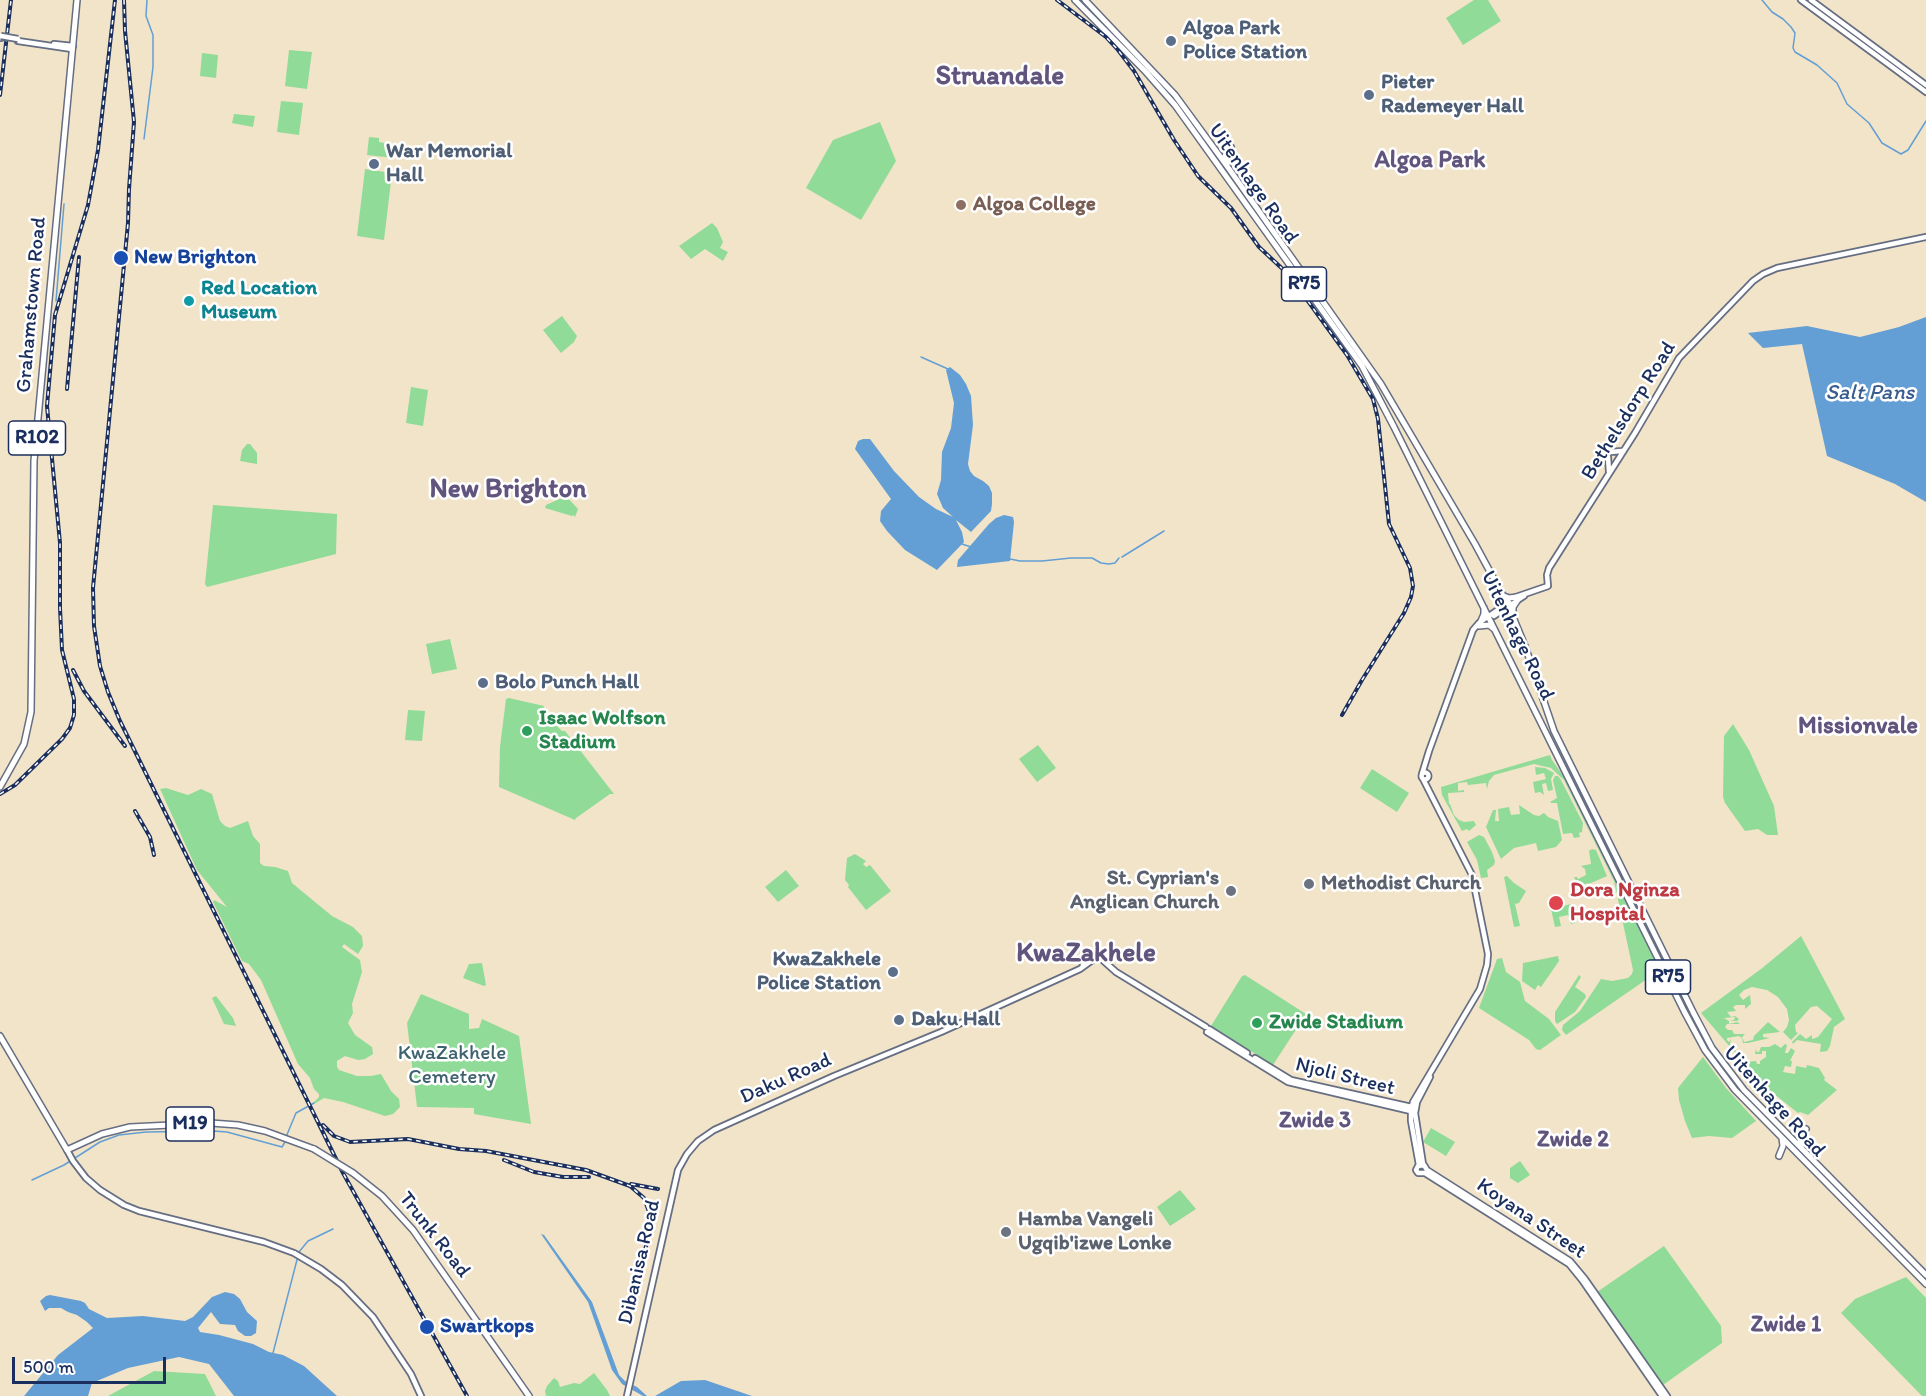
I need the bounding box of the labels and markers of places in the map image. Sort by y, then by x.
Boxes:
place label: Algoa Park Police Station [1183,16,1307,66]
marker: Algoa Park Police Station [1164,34,1178,48]
place label: Pieter Rademeyer Hall [1381,70,1524,120]
marker: Pieter Rademeyer Hall [1362,88,1376,102]
place label: War Memorial Hall [386,139,512,189]
marker: War Memorial Hall [367,157,381,171]
place label: Algoa College [973,192,1096,218]
marker: Algoa College [954,198,968,212]
place label: New Brighton [134,245,256,271]
marker: New Brighton [112,249,130,267]
place label: Red Location Museum [201,276,317,326]
marker: Red Location Museum [182,294,196,308]
place label: Bolo Punch Hall [495,670,639,696]
marker: Bolo Punch Hall [476,676,490,690]
place label: Isaac Wolfson Stadium [539,706,666,756]
marker: Isaac Wolfson Stadium [520,724,534,738]
place label: St. Cyprian's Anglican Church [1070,866,1219,916]
place label: Methodist Church [1321,871,1481,897]
marker: Methodist Church [1302,877,1316,891]
place label: Dora Nginza Hospital [1570,878,1680,928]
marker: St. Cyprian's Anglican Church [1224,884,1238,898]
marker: Dora Nginza Hospital [1547,894,1565,912]
place label: KwaZakhele Police Station [757,947,881,997]
marker: KwaZakhele Police Station [886,965,900,979]
place label: Daku Hall [911,1007,1000,1033]
place label: Zwide Stadium [1269,1010,1403,1036]
marker: Daku Hall [892,1013,906,1027]
marker: Zwide Stadium [1250,1016,1264,1030]
place label: Hamba Vangeli Ugqib'izwe Lonke [1018,1207,1172,1257]
marker: Hamba Vangeli Ugqib'izwe Lonke [999,1225,1013,1239]
place label: Swartkops [440,1314,534,1340]
marker: Swartkops [418,1318,436,1336]

